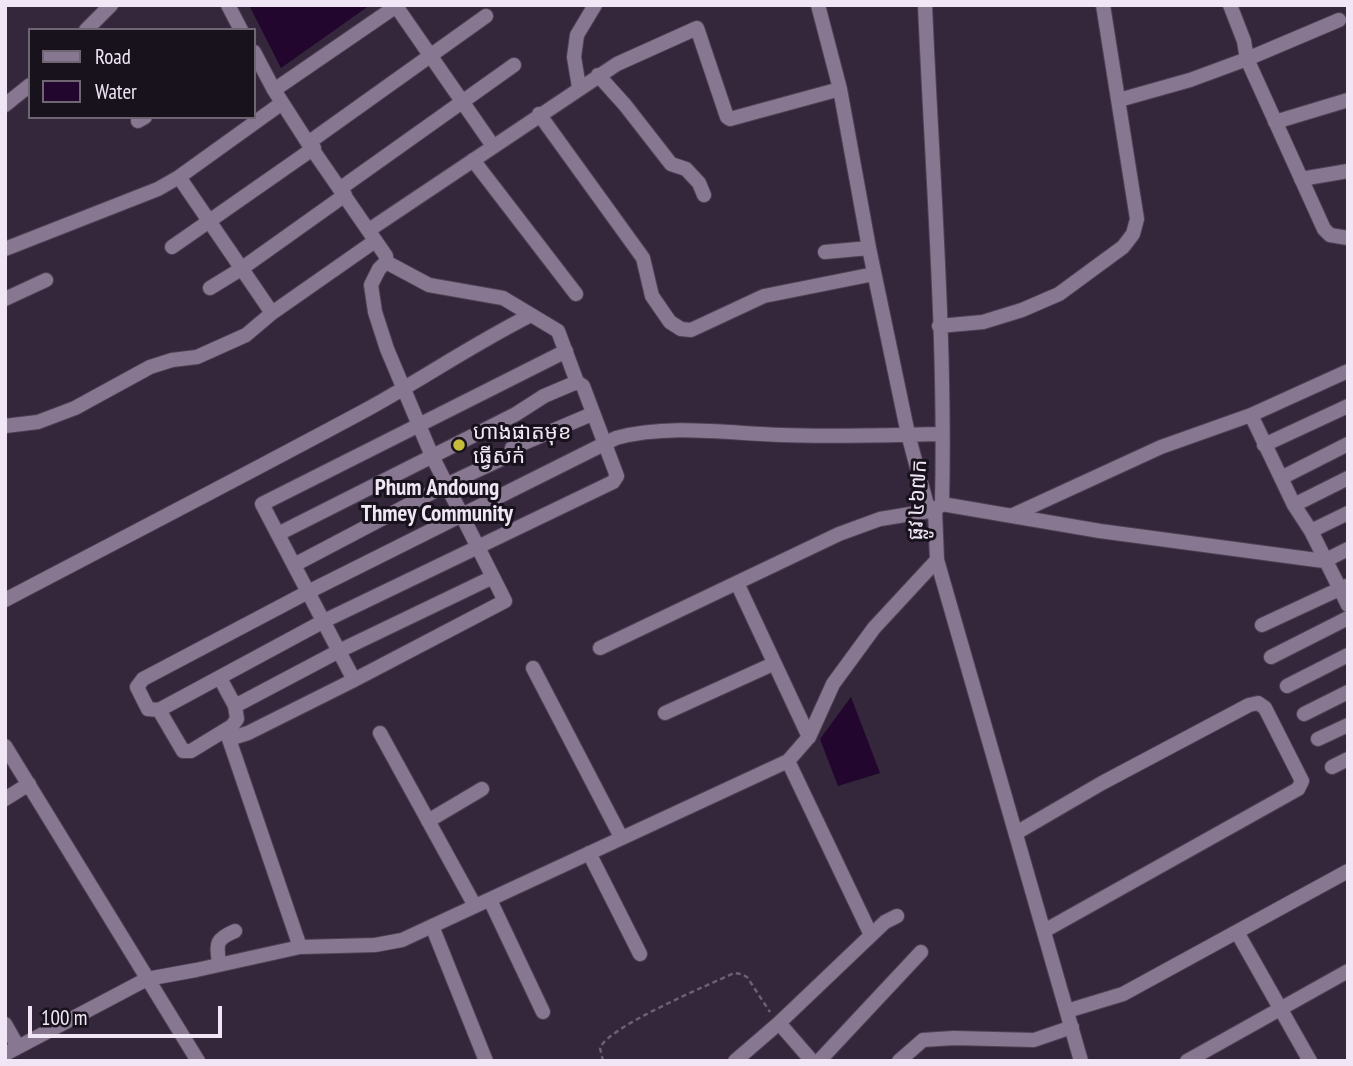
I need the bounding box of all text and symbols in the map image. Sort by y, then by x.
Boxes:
legend [28,28,256,119]
text: Road [95,43,131,70]
text: Water [95,78,137,105]
place label: ហាងផាតមុខ ធ្វើសក់ [473,420,571,470]
marker: ហាងផាតមុខ ធ្វើសក់ [451,437,467,453]
street label: ផ្លូវ ៤៦៧ក [903,459,933,541]
district label: Phum Andoung Thmey Community [361,474,513,528]
scale bar [32,992,226,1036]
text: 100 m [41,1004,87,1031]

